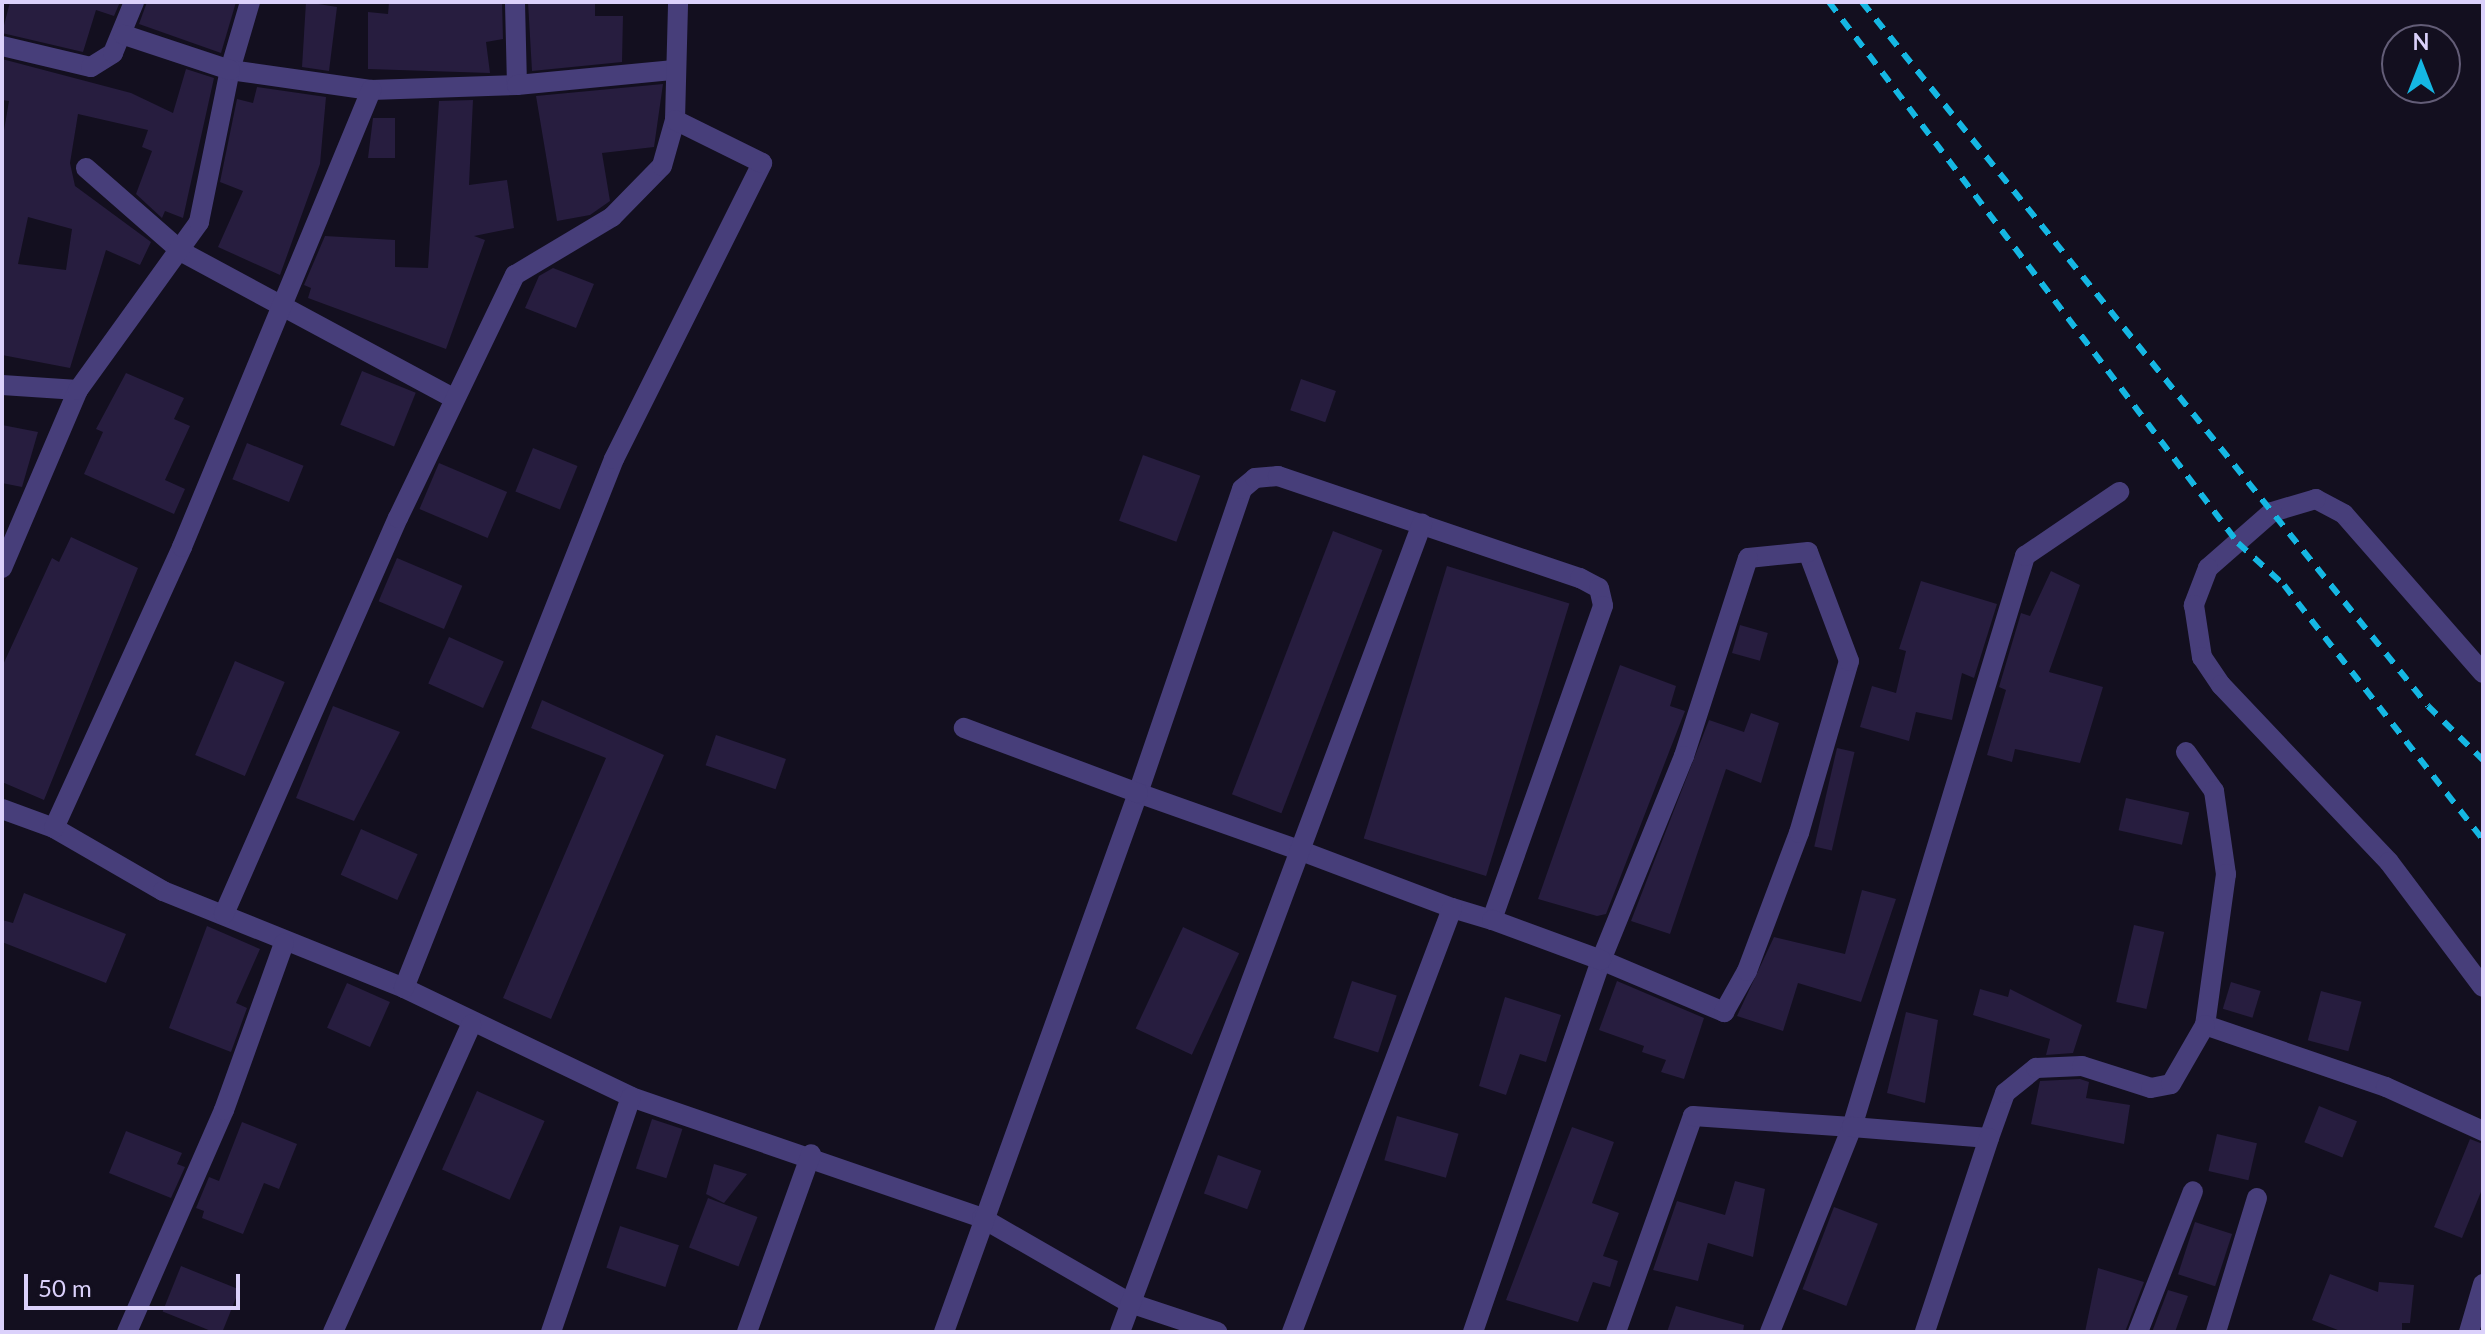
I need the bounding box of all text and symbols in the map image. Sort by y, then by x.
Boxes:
north arrow [2381,24,2461,104]
text: N [2413,28,2429,55]
scale bar [28,1258,244,1308]
text: 50 m [38,1273,92,1302]

